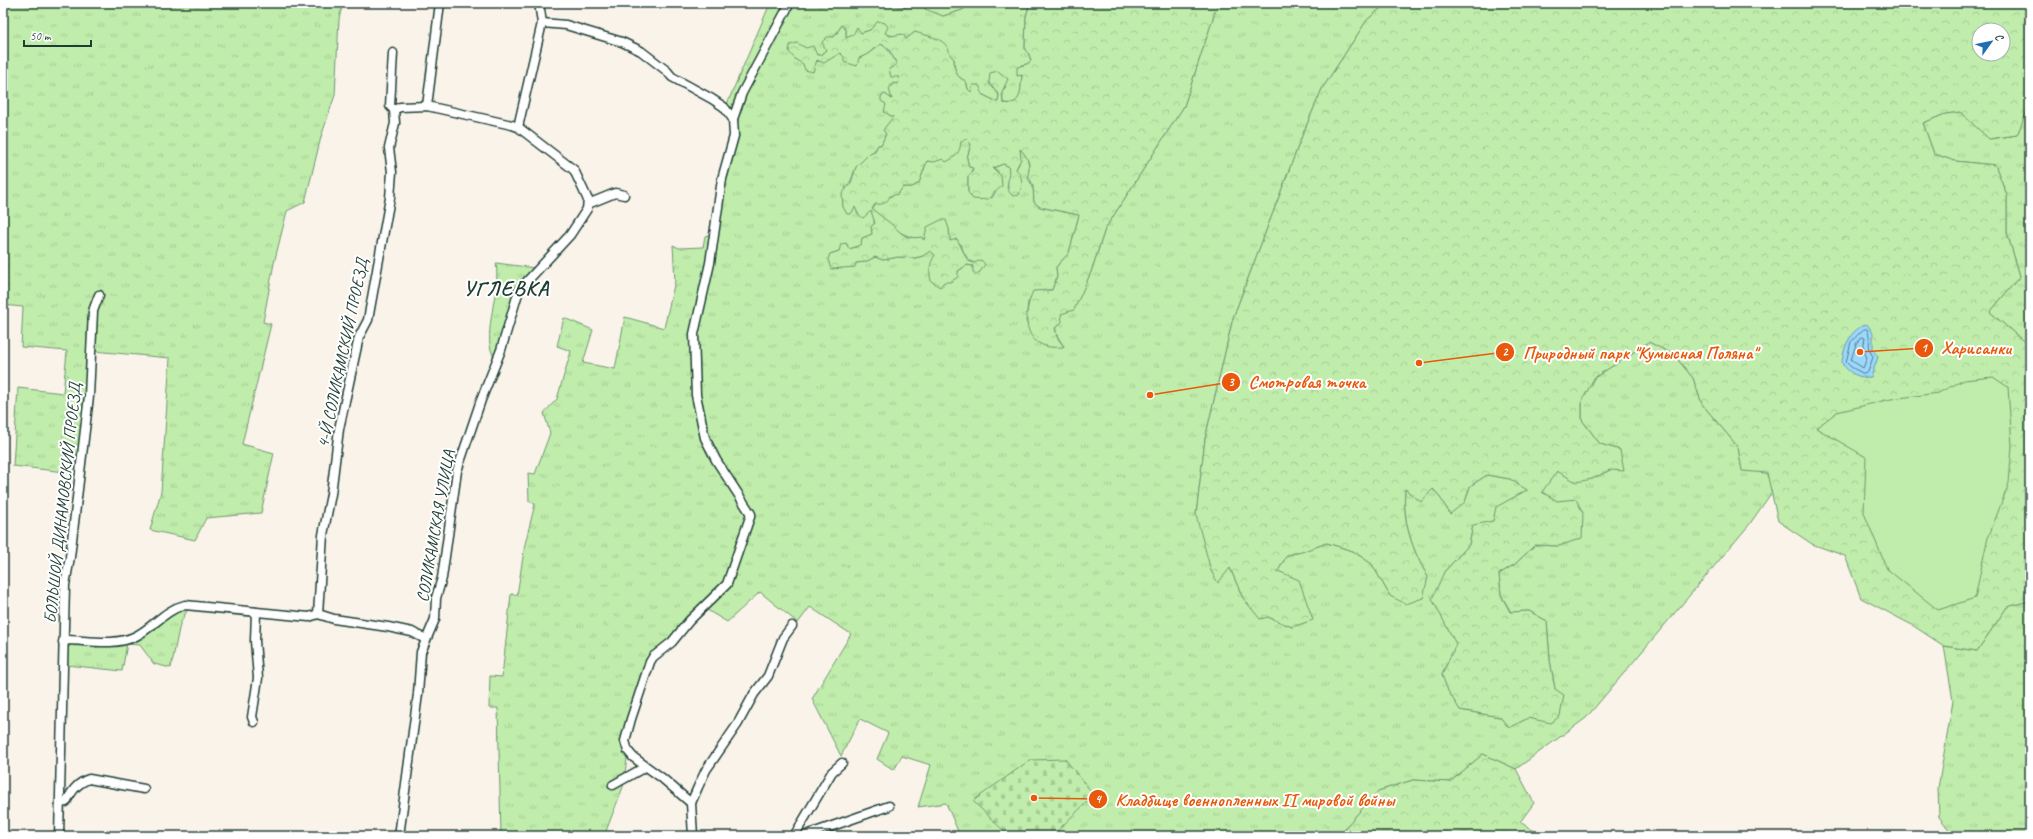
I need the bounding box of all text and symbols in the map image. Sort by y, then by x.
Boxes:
scale bar [24,22,91,48]
north arrow [1971,22,2011,62]
text: 50 m [30,28,52,44]
text: С [1992,30,2008,44]
street label: 4-Й СОЛИКАМСКИЙ ПРОЕЗД [312,255,373,450]
district label: УГЛЕВКА [463,275,549,301]
callout: Харисанки [1914,333,2019,363]
callout: Природный парк "Кумысная Поляна" [1495,337,1764,367]
text: Харисанки [1941,337,2012,359]
text: 1 [1921,340,1928,356]
text: Природный парк "Кумысная Поляна" [1523,342,1761,364]
text: 2 [1502,344,1509,360]
callout: Смотровая точка [1221,367,1373,397]
text: Смотровая точка [1249,371,1368,393]
text: 3 [1228,374,1235,390]
street label: БОЛЬШОЙ ДИНАМОВСКИЙ ПРОЕЗД [39,380,86,624]
street label: СОЛИКАМСКАЯ УЛИЦА [412,448,459,604]
callout: Кладбище военнопленных II мировой войны [1088,784,1403,814]
text: Кладбище военнопленных II мировой войны [1115,789,1397,811]
text: 4 [1095,791,1102,807]

